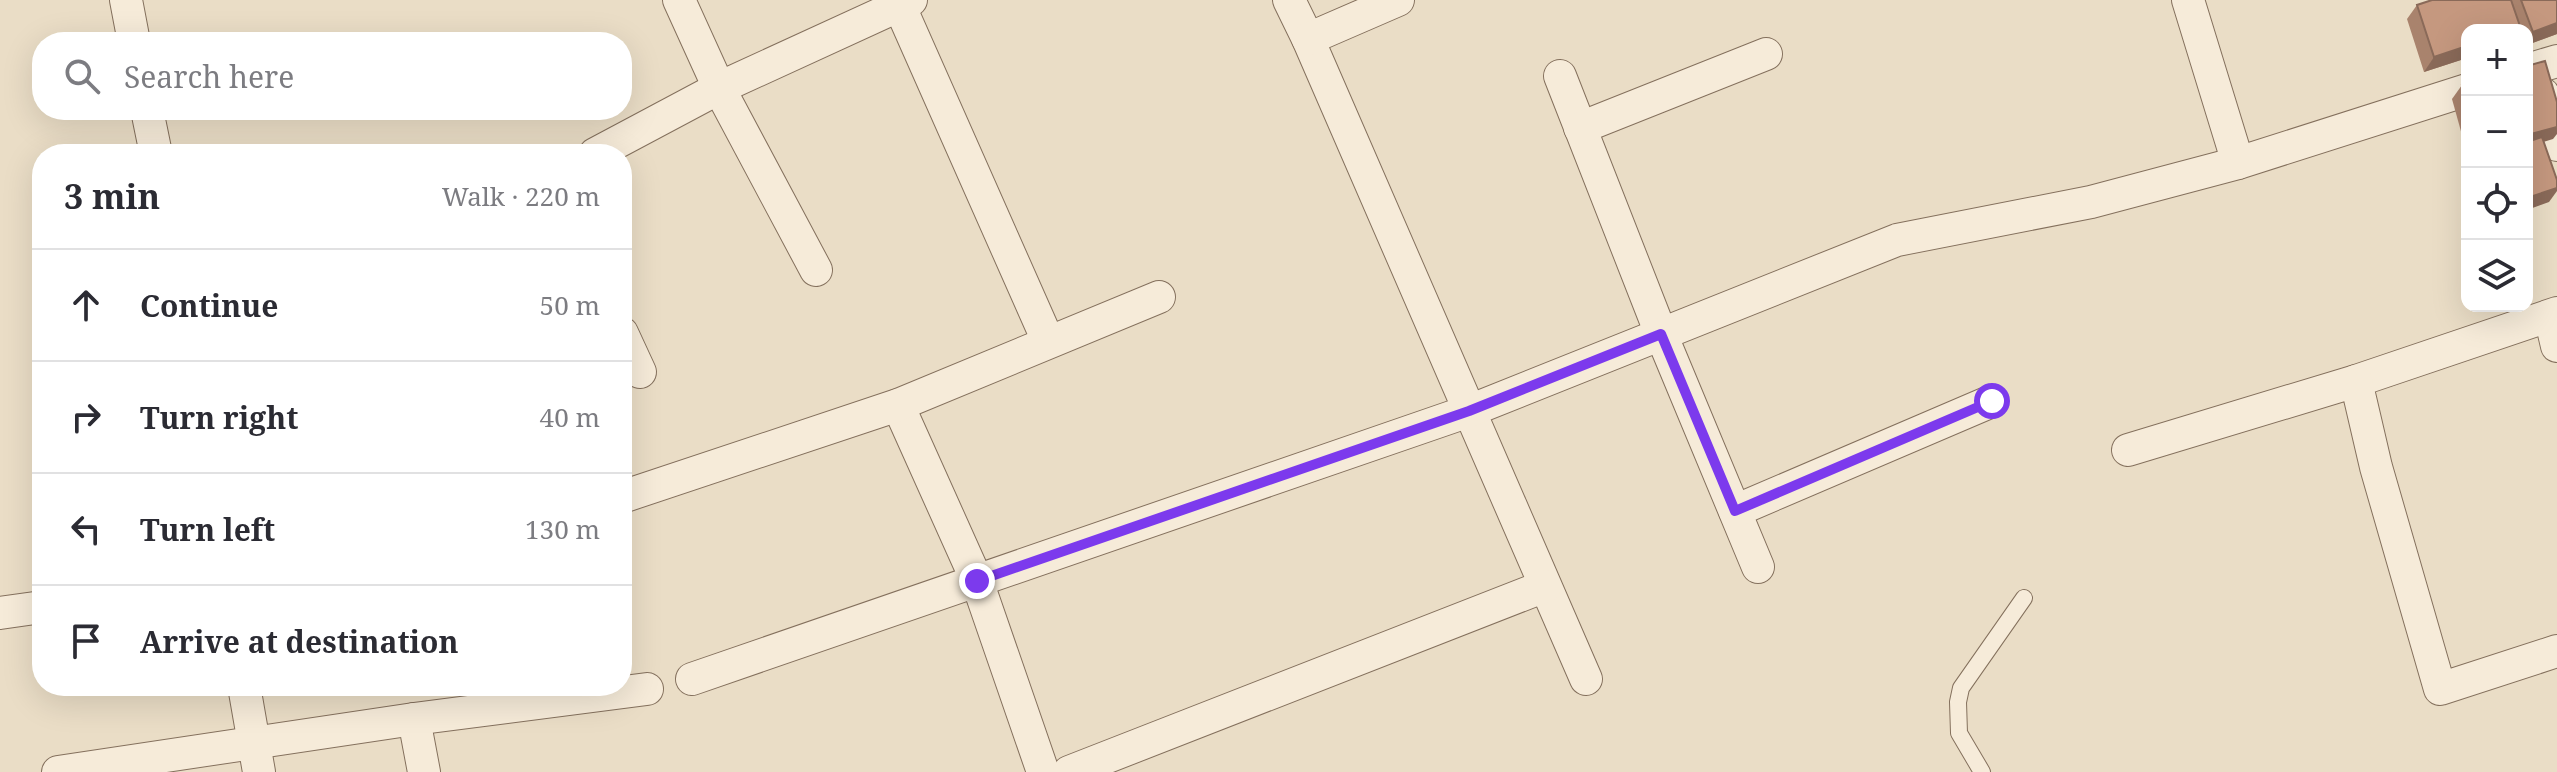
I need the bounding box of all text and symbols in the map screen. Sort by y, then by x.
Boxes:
map controls [2461,24,2533,312]
button: + [2461,24,2533,96]
search box [32,32,632,120]
icon: search [60,54,104,98]
text: Search here [124,56,294,97]
button: − [2461,96,2533,168]
button: locate [2461,168,2533,240]
text: 3 min [64,173,160,219]
text: Walk · 220 m [442,178,600,214]
button: layers [2461,240,2533,312]
icon: ahead [64,283,108,327]
text: Continue [140,285,278,326]
text: 50 m [540,287,600,323]
route start [1974,383,2010,419]
icon: right [64,395,108,439]
text: Turn right [140,397,298,438]
text: 40 m [540,399,600,435]
icon: left [64,507,108,551]
text: Turn left [140,509,275,550]
text: 130 m [525,511,600,547]
route end [959,563,995,599]
icon: arrive [64,619,108,663]
text: Arrive at destination [140,621,459,662]

